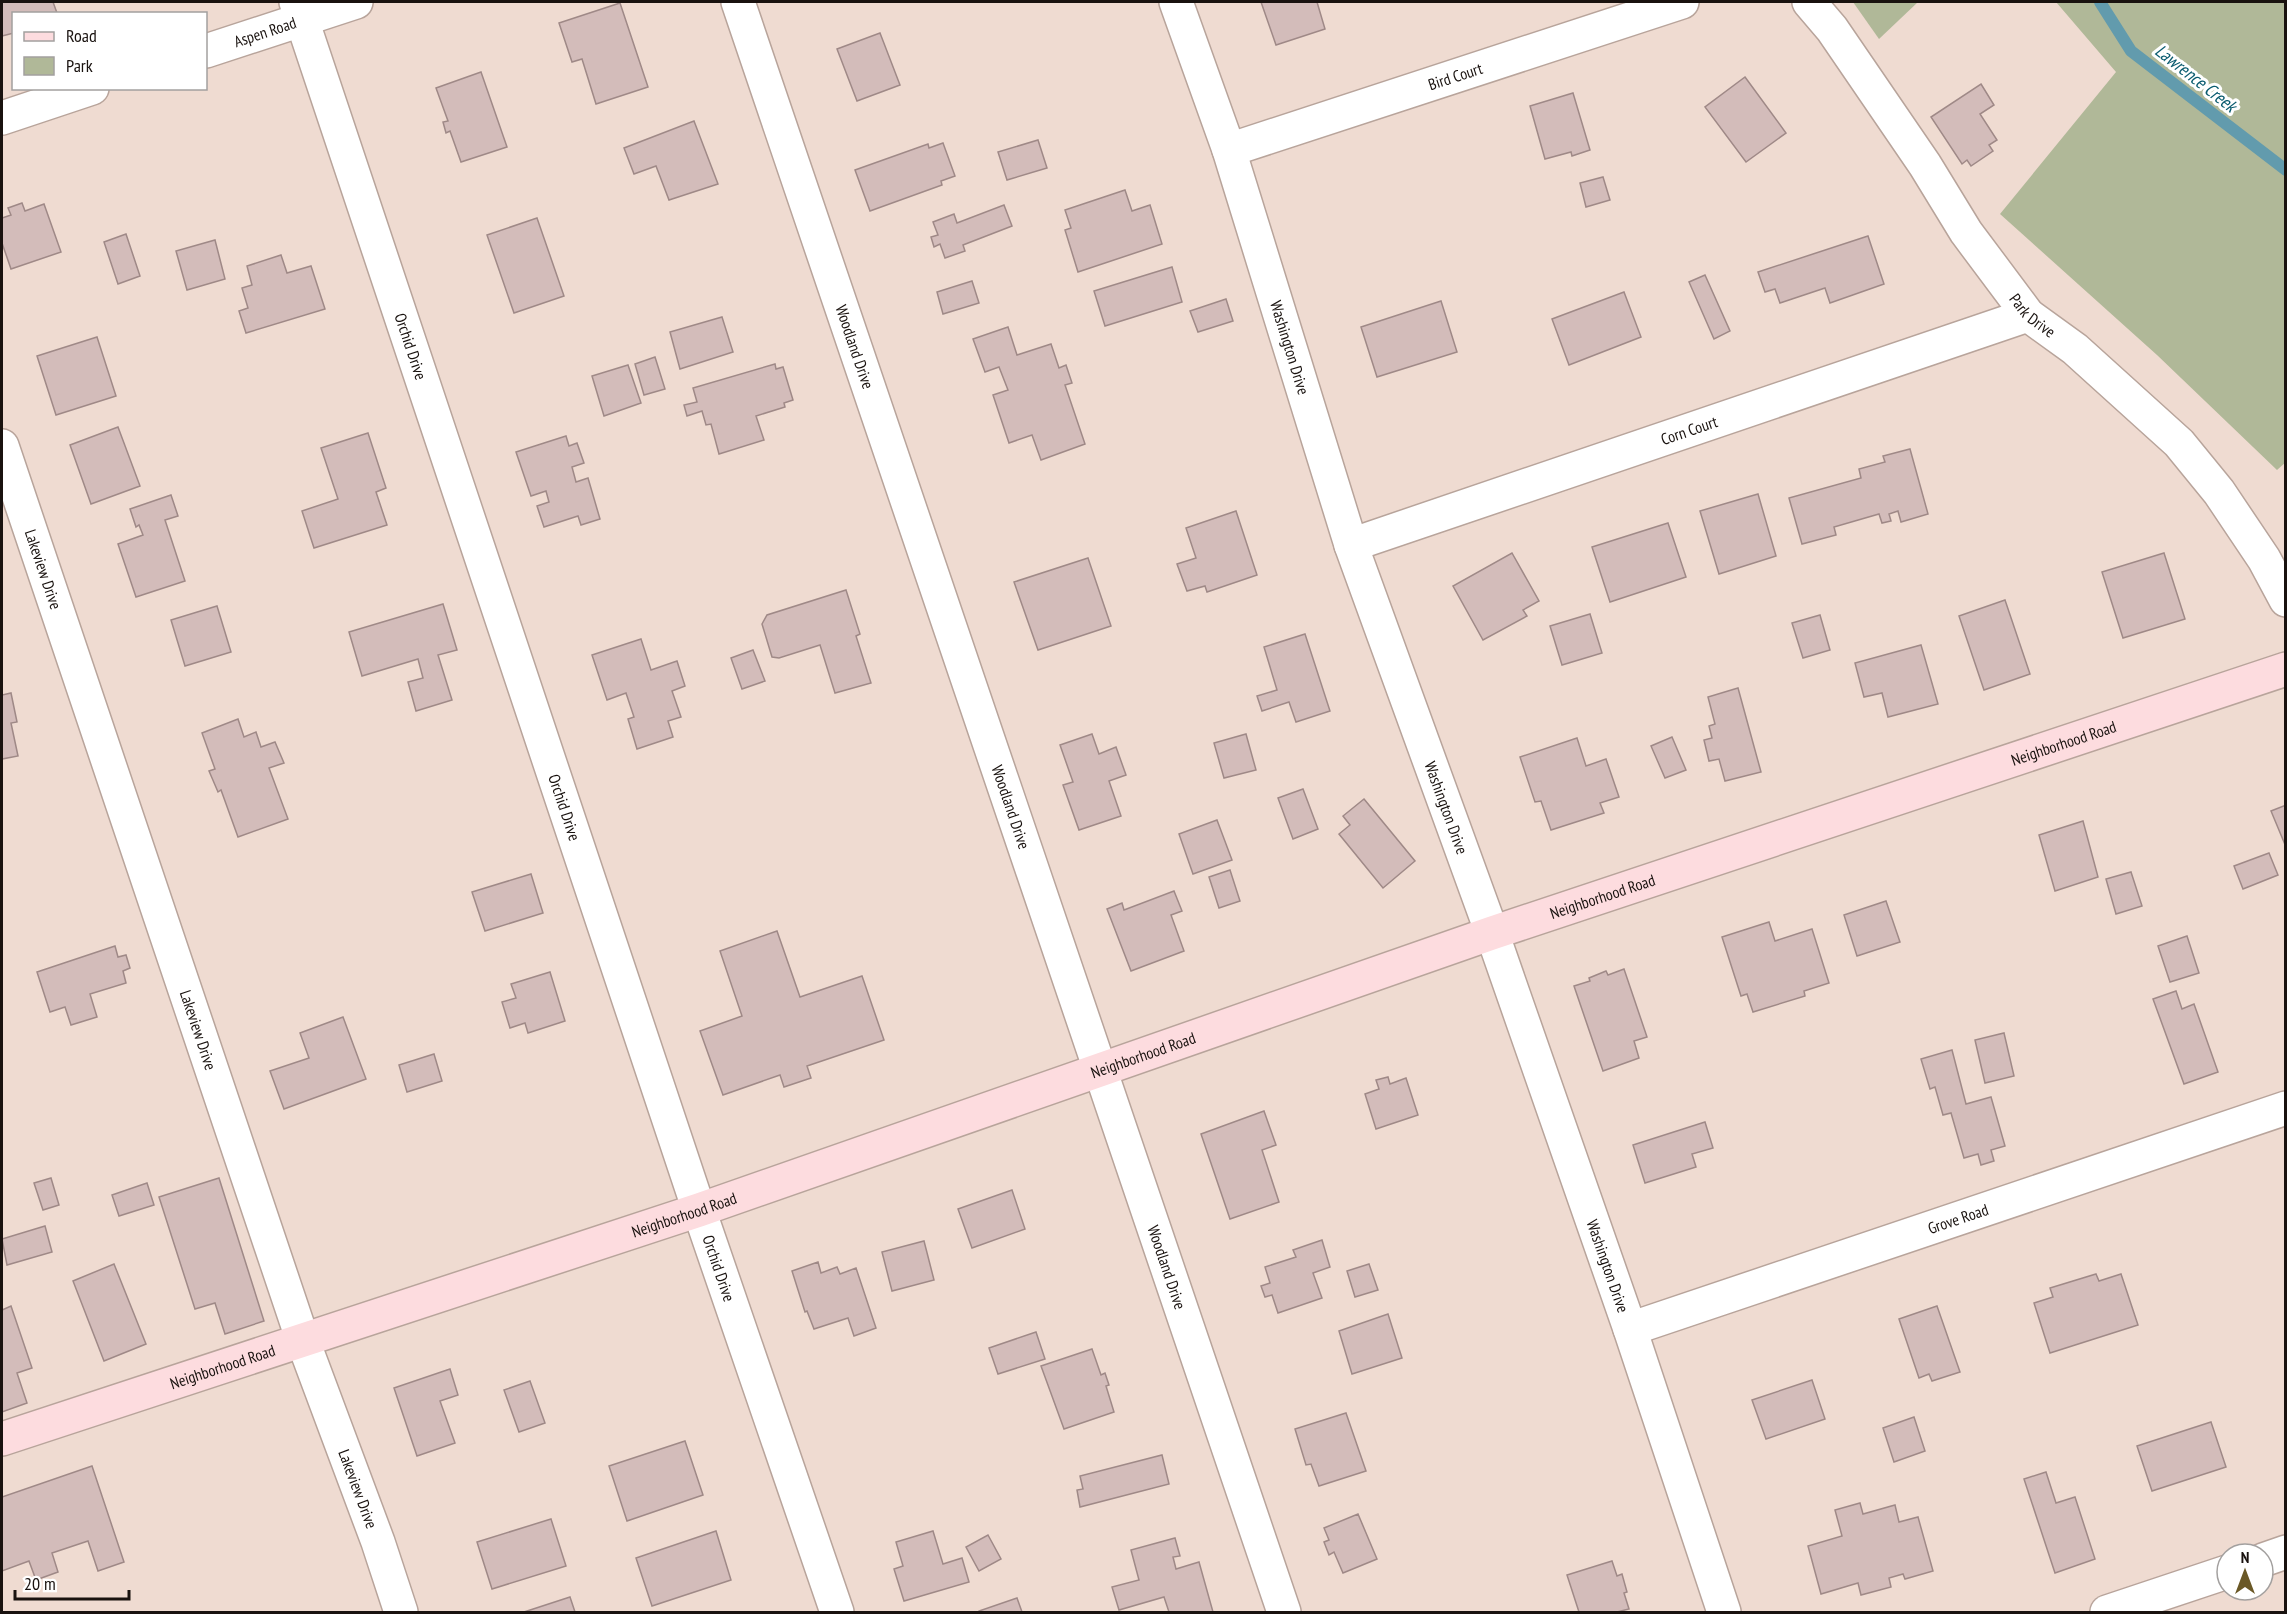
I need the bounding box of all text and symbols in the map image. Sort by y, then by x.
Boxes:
legend [12,12,207,90]
street label: Aspen Road [231,12,299,51]
text: Road [66,24,97,47]
water label: Lawrence Creek [2151,39,2243,118]
text: Park [66,54,93,77]
street label: Bird Court [1426,58,1485,94]
street label: Park Drive [2005,290,2059,342]
street label: Washington Drive [1266,298,1314,397]
street label: Woodland Drive [831,302,878,391]
street label: Orchid Drive [390,311,431,382]
street label: Corn Court [1658,411,1721,449]
street label: Lakeview Drive [21,527,66,612]
street label: Neighborhood Road [2008,716,2119,770]
street label: Washington Drive [1420,758,1472,857]
street label: Woodland Drive [987,762,1035,852]
street label: Orchid Drive [544,772,585,843]
street label: Neighborhood Road [1547,870,1658,923]
street label: Lakeview Drive [176,987,221,1072]
street label: Neighborhood Road [1088,1027,1198,1082]
street label: Neighborhood Road [629,1188,739,1241]
street label: Grove Road [1925,1199,1991,1238]
street label: Washington Drive [1583,1217,1633,1315]
street label: Woodland Drive [1144,1223,1191,1312]
street label: Orchid Drive [698,1232,740,1304]
street label: Neighborhood Road [167,1340,278,1393]
street label: Lakeview Drive [334,1446,382,1531]
north arrow [2215,1542,2275,1602]
text: N [2241,1547,2249,1567]
scale bar [15,1563,129,1601]
text: 20 m [24,1572,56,1595]

